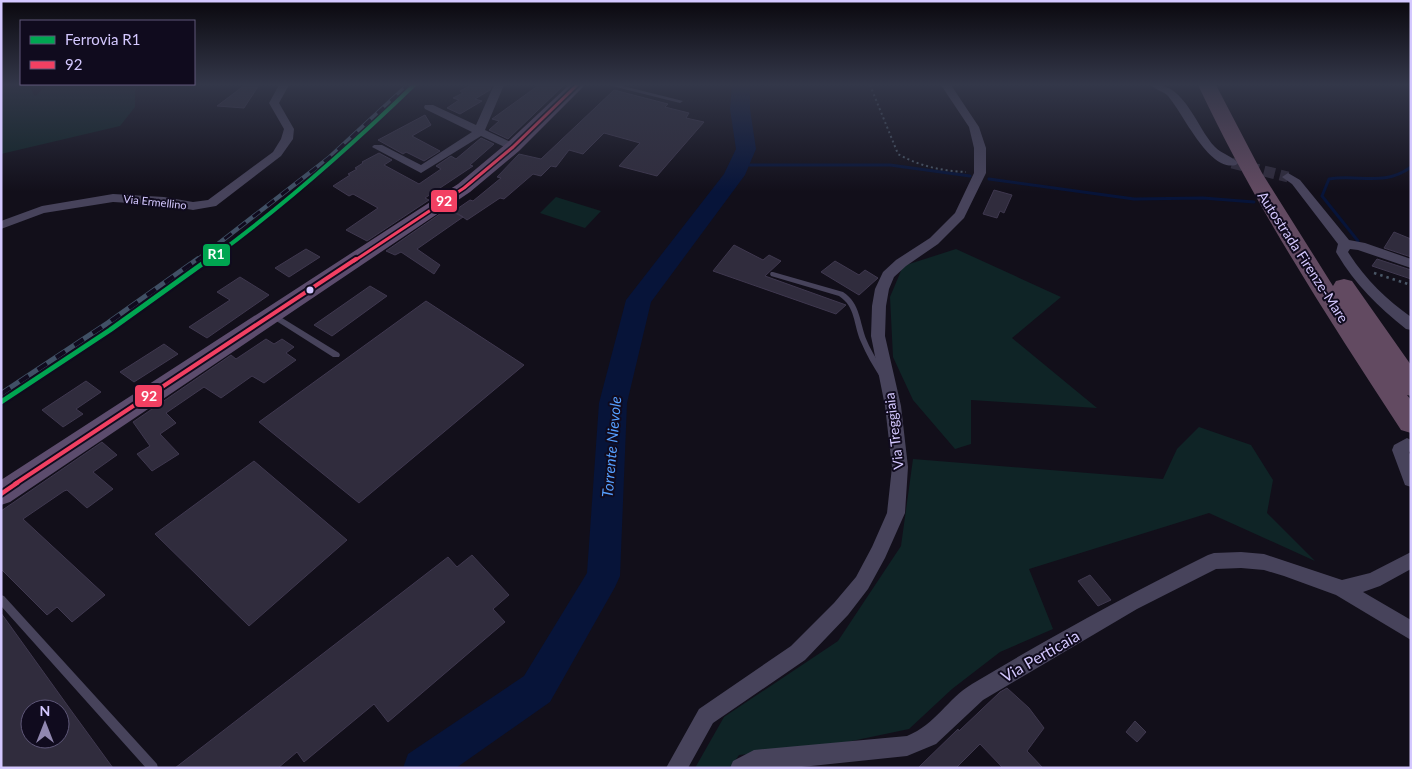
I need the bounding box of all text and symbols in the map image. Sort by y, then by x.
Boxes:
legend [20,20,195,85]
text: Ferrovia R1 [65,30,140,48]
text: 92 [65,55,82,73]
street label: Autostrada Firenze-Mare [1255,188,1352,326]
line badge: 92 [430,189,458,213]
street label: Via Ermellino [123,192,187,211]
text: 92 [436,192,452,209]
line badge: R1 [202,243,231,267]
text: R1 [207,245,225,262]
unlabelled marker [305,285,315,295]
line badge: 92 [134,384,163,408]
text: 92 [141,387,157,404]
street label: Via Treggiaia [880,392,907,470]
water label: Torrente Nievole [598,396,624,498]
street label: Via Perticaia [997,625,1082,686]
north arrow [20,699,70,749]
text: N [40,702,50,719]

